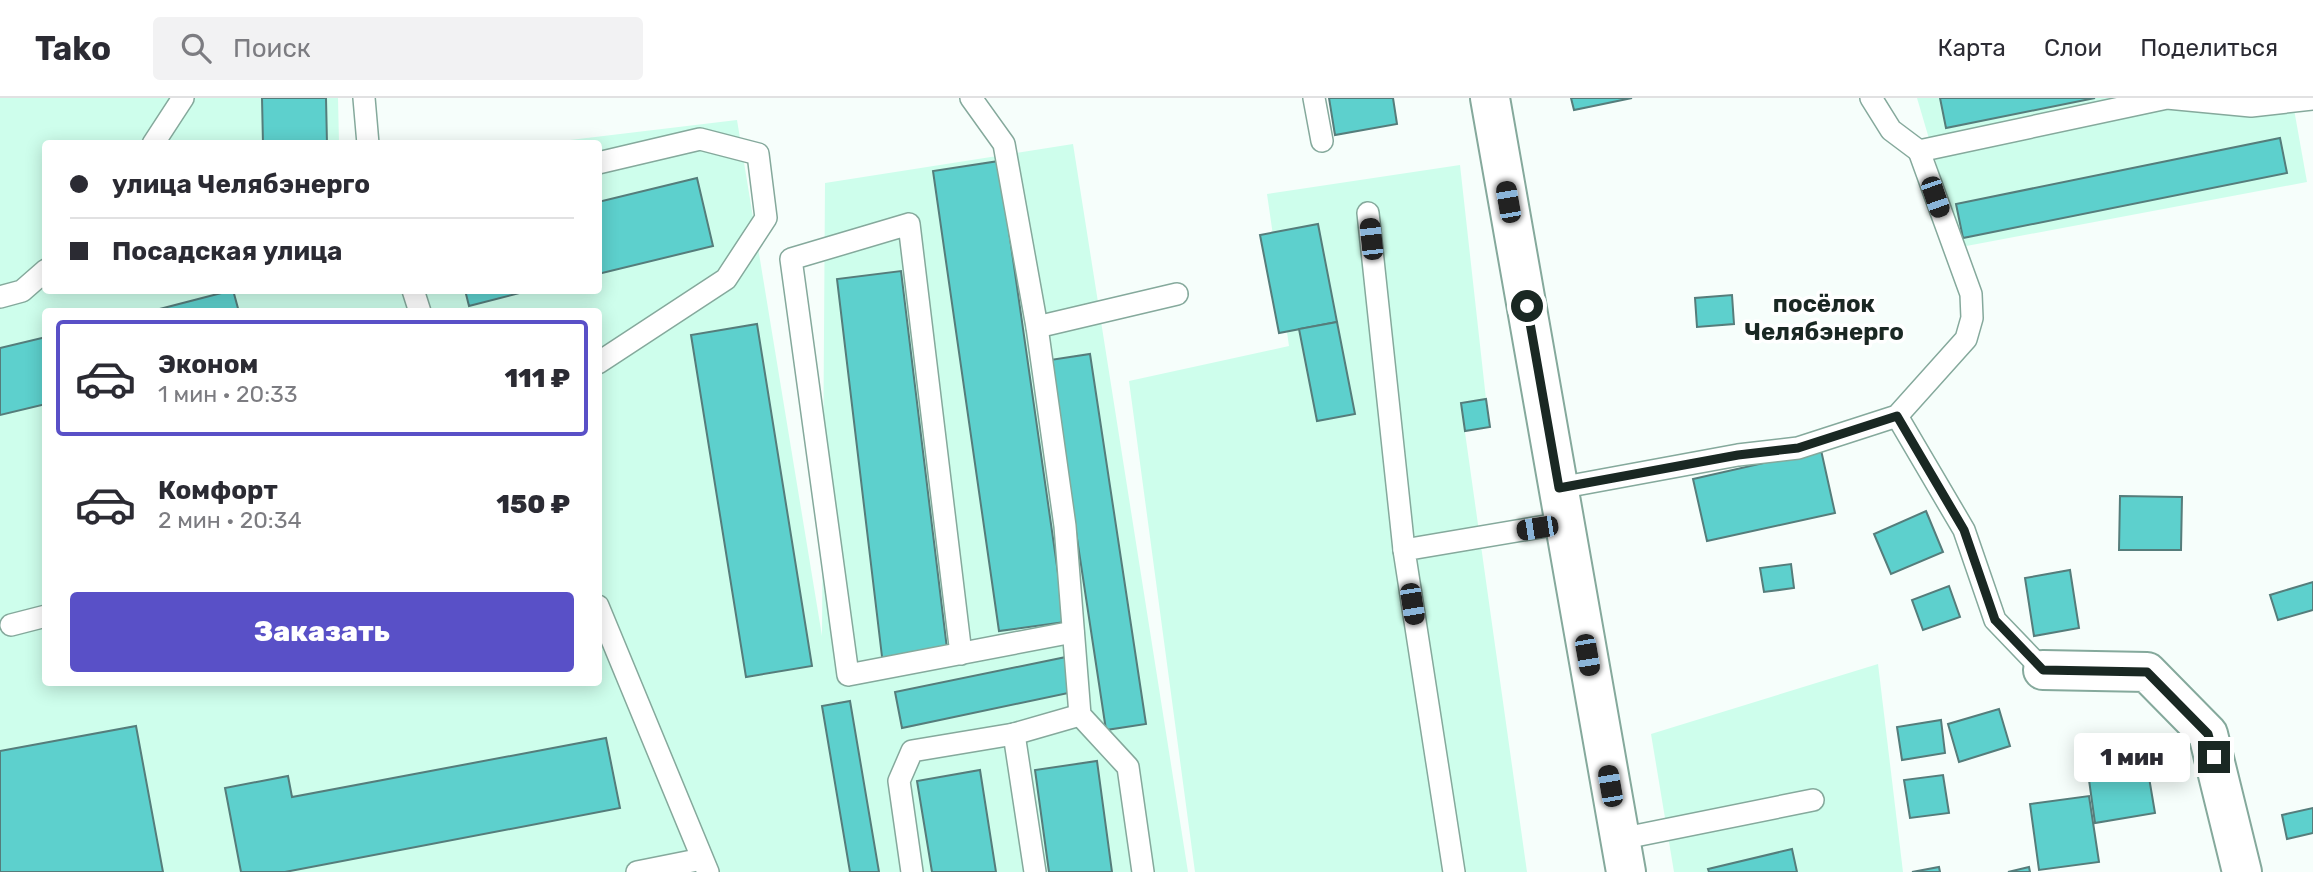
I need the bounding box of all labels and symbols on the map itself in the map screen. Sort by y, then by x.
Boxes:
car [1919,174,1952,220]
car [1495,179,1522,225]
car [1359,217,1384,261]
route start [1511,290,1543,322]
district label: посёлок Челябэнерго [1744,290,1904,346]
car [1515,514,1560,542]
car [1399,582,1426,626]
car [1574,632,1601,678]
callout: 1 мин [2074,732,2190,782]
route end [2198,741,2230,773]
car [1597,763,1624,809]

